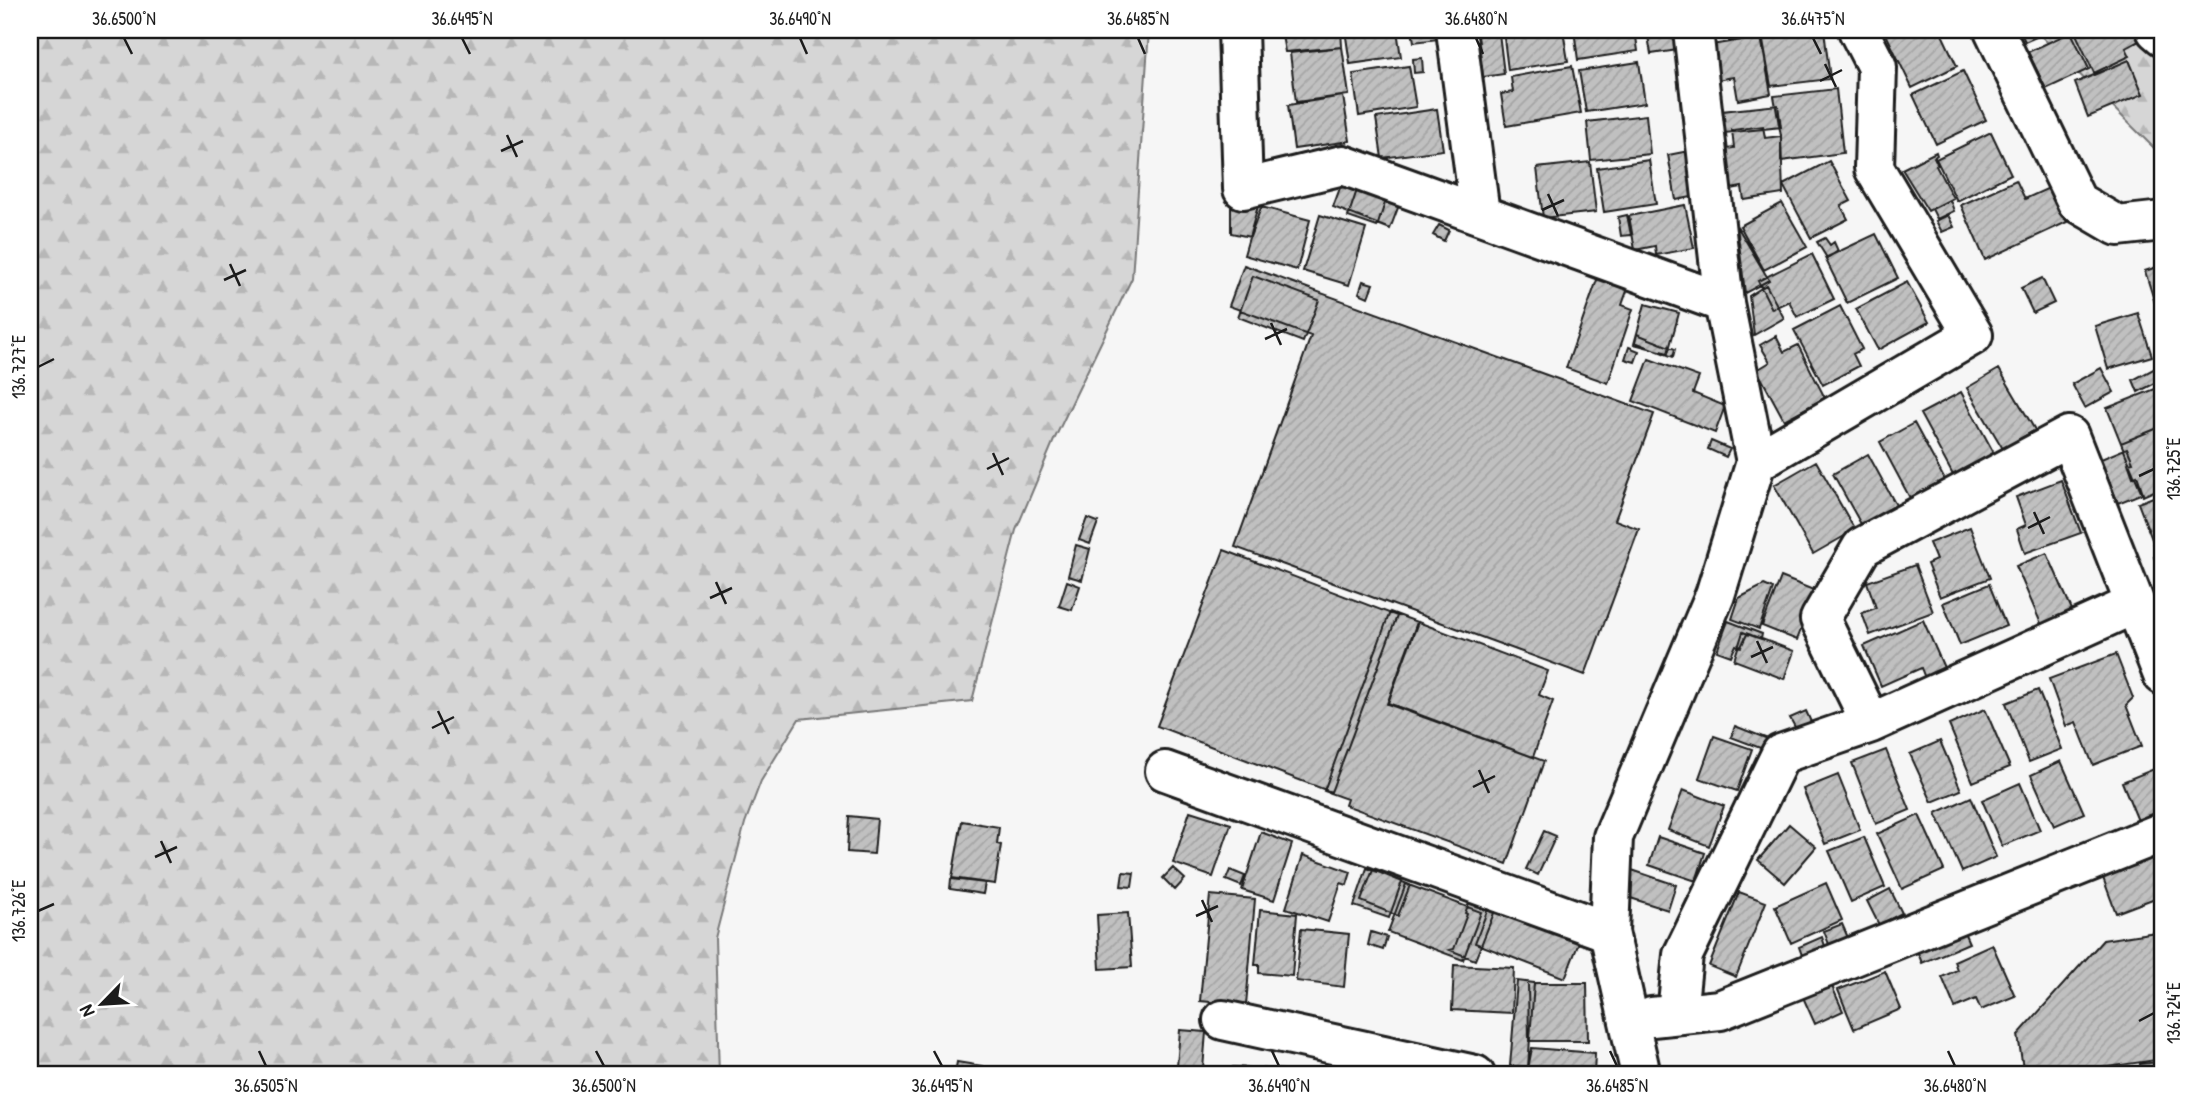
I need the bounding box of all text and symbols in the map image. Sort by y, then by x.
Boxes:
text: 36.6500°N [92,6,156,31]
text: 36.6495°N [431,6,493,31]
text: 36.6490°N [769,6,831,31]
text: 36.6485°N [1107,6,1169,31]
text: 36.6480°N [1445,6,1507,31]
text: 36.6475°N [1781,6,1845,31]
text: 136.727°E [6,335,31,399]
text: 136.725°E [2161,438,2186,500]
text: 136.726°E [6,880,31,942]
north arrow [66,968,136,1038]
text: 136.724°E [2161,982,2186,1044]
text: N [73,1001,101,1021]
text: 36.6505°N [234,1073,298,1098]
text: 36.6500°N [572,1073,636,1098]
text: 36.6495°N [911,1073,973,1098]
text: 36.6490°N [1248,1073,1310,1098]
text: 36.6485°N [1586,1073,1648,1098]
text: 36.6480°N [1924,1073,1986,1098]

